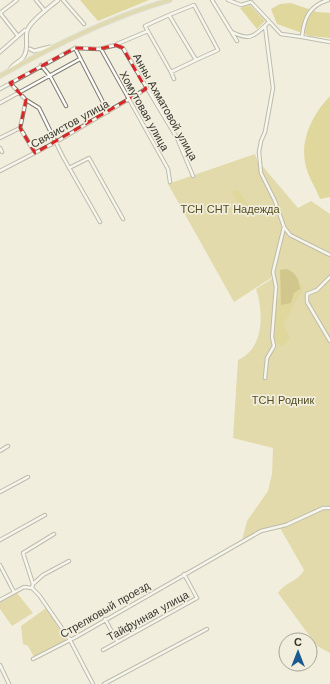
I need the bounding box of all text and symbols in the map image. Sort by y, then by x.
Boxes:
street label: Анны Ахматовой улица [130,51,200,164]
street label: Хомутовая улица [117,69,172,154]
street label: Связистов улица [29,97,112,151]
park label: ТСН СНТ Надежда [180,203,280,216]
park label: ТСН Родник [252,394,314,407]
street label: Стрелковый проезд [58,579,153,641]
street label: Тайфунная улица [105,588,192,644]
north arrow [278,632,318,672]
text: С [294,636,302,649]

